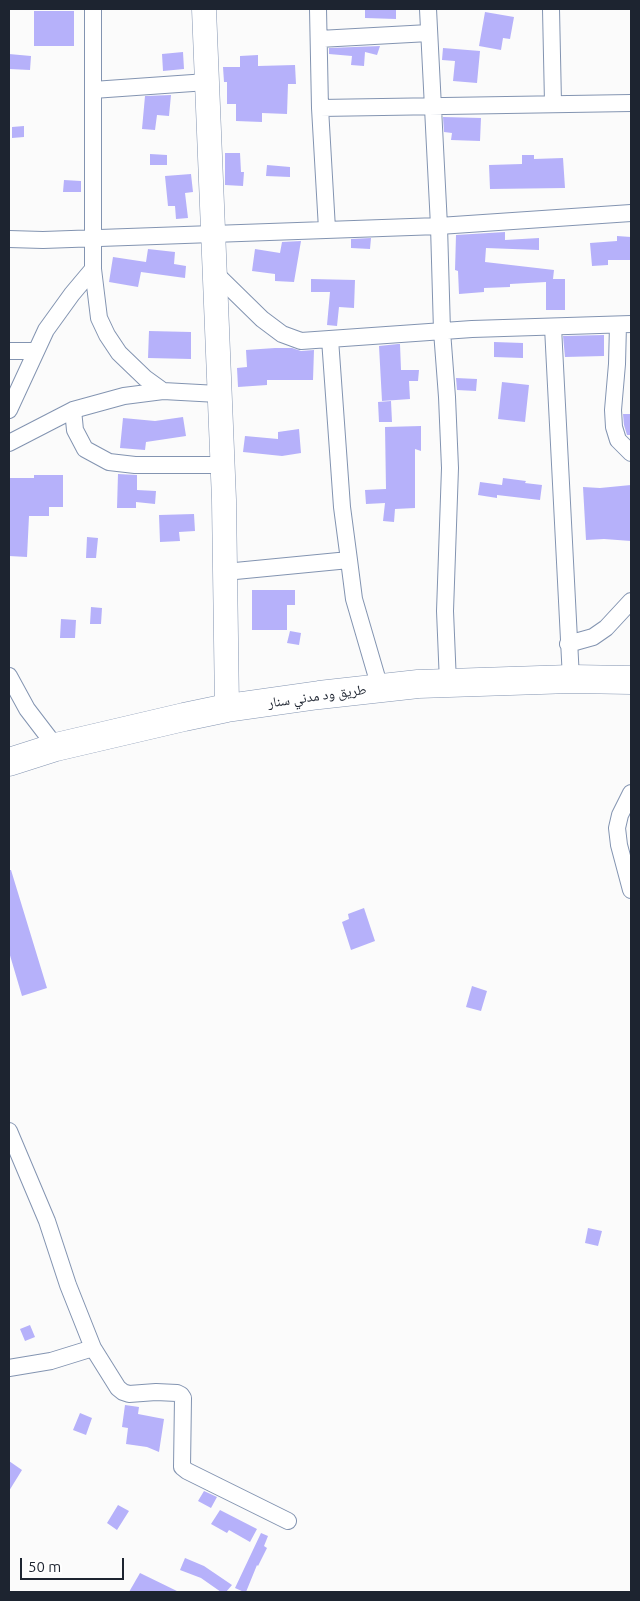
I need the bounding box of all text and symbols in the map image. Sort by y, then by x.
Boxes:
street label: طريق ود مدني سنار [267,681,367,711]
scale bar [22,1548,126,1580]
text: 50 m [28,1558,61,1575]

